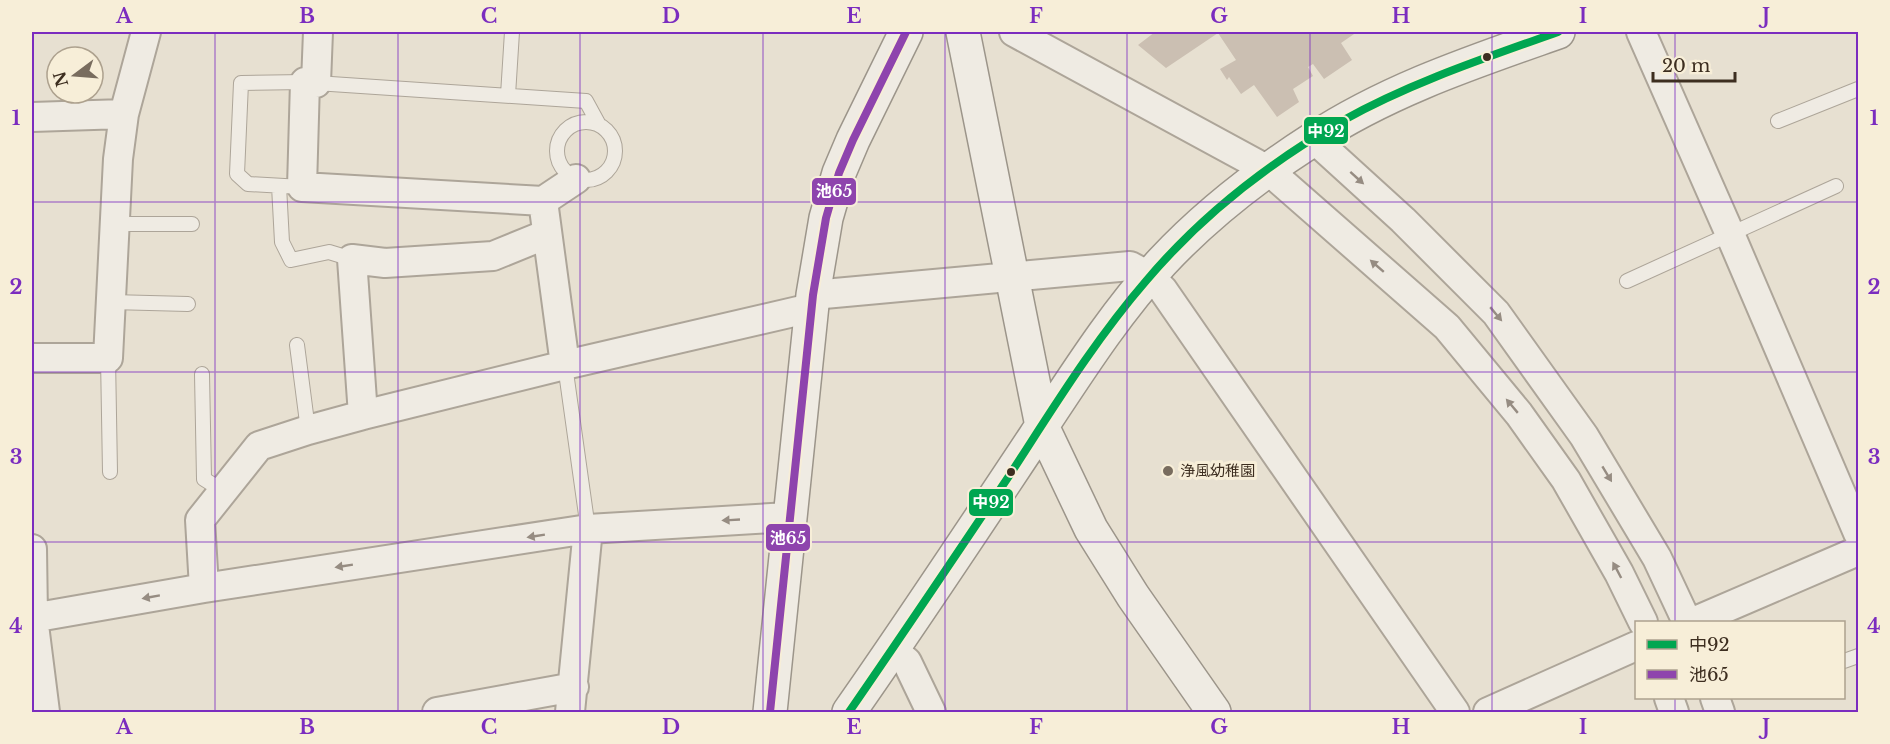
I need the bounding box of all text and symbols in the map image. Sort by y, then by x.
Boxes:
text: A [115,4,133,28]
text: B [299,4,315,28]
text: C [481,4,497,28]
text: D [662,4,680,28]
text: E [846,4,862,28]
text: F [1029,4,1043,28]
text: G [1210,4,1228,28]
text: H [1392,4,1411,28]
text: I [1579,4,1587,28]
text: J [1758,4,1770,28]
north arrow [45,45,105,105]
scale bar [1653,45,1736,83]
unlabelled marker [1481,51,1493,63]
text: 20 m [1662,55,1710,77]
text: N [49,69,72,89]
text: 1 [12,106,21,130]
text: 1 [1870,106,1879,130]
line badge: 中92 [1303,116,1349,145]
text: 中92 [1307,121,1345,141]
one-way arrow [1349,171,1364,184]
line badge: 池65 [811,177,857,206]
text: 池65 [816,181,852,201]
one-way arrow [1370,260,1385,273]
text: 2 [9,275,23,299]
text: 2 [1867,275,1881,299]
one-way arrow [1489,306,1502,321]
one-way arrow [1506,399,1519,414]
text: 3 [10,445,22,469]
text: 3 [1868,445,1880,469]
place label: 浄風幼稚園 [1180,461,1255,480]
marker: 浄風幼稚園 [1161,464,1175,478]
unlabelled marker [1005,466,1017,478]
one-way arrow [1602,466,1613,482]
line badge: 中92 [968,488,1014,517]
text: 中92 [972,492,1010,512]
one-way arrow [721,516,740,525]
line badge: 池65 [765,523,811,552]
text: 池65 [770,528,806,548]
one-way arrow [527,532,546,541]
one-way arrow [1612,561,1622,578]
one-way arrow [334,562,353,571]
one-way arrow [142,593,161,602]
text: 4 [9,614,23,638]
text: 4 [1867,614,1881,638]
legend [1635,621,1845,699]
text: 中92 [1689,634,1730,656]
text: 池65 [1689,664,1729,686]
text: A [115,715,133,739]
text: B [299,715,315,739]
text: C [481,715,497,739]
text: D [662,715,680,739]
text: E [846,715,862,739]
text: F [1029,715,1043,739]
text: G [1210,715,1228,739]
text: H [1392,715,1411,739]
text: I [1579,715,1587,739]
text: J [1758,715,1770,739]

